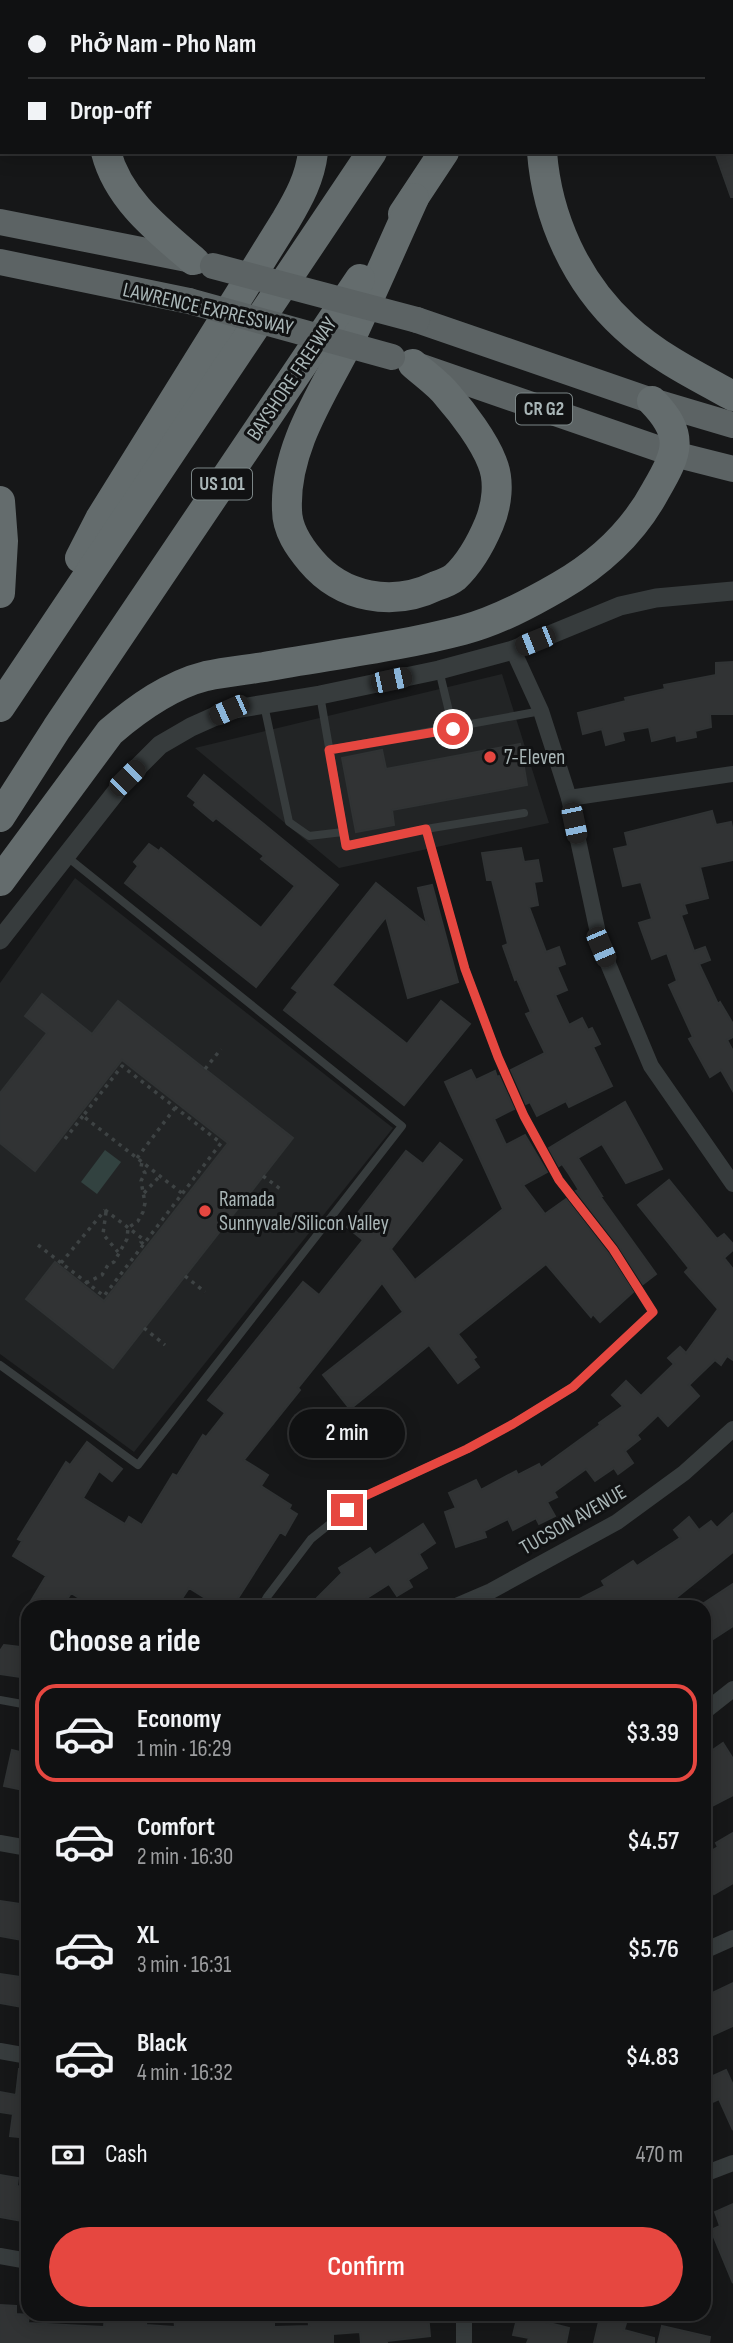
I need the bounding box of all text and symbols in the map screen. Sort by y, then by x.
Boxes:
text: Phở Nam - Pho Nam [70,29,256,60]
text: Drop-off [70,96,151,127]
street label: LAWRENCE EXPRESSWAY [121,277,296,341]
street label: BAYSHORE FREEWAY [242,313,342,445]
road number: CR G2 [516,394,572,424]
road number: US 101 [192,468,252,499]
car [512,623,559,659]
car [369,665,414,695]
car [206,692,253,728]
route start [437,713,469,745]
place label: 7-Eleven [504,745,565,770]
marker: 7-Eleven [482,749,498,765]
car [105,756,150,800]
car [560,800,589,846]
car [584,924,619,970]
place label: Ramada Sunnyvale/Silicon Valley [219,1187,389,1236]
marker: Ramada Sunnyvale/Silicon Valley [197,1203,213,1219]
callout: 2 min [289,1408,405,1458]
text: 2 min [325,1419,369,1447]
street label: TUCSON AVENUE [515,1479,631,1561]
route end [331,1494,363,1526]
text: Choose a ride [49,1622,201,1661]
icon: car [53,1702,116,1765]
text: Economy [137,1704,221,1735]
text: $3.39 [626,1718,679,1749]
text: 1 min · 16:29 [137,1735,232,1763]
icon: car [53,1810,116,1873]
text: Comfort [137,1812,215,1843]
text: $4.57 [627,1826,679,1857]
text: 2 min · 16:30 [137,1843,233,1871]
icon: car [53,1918,116,1981]
text: XL [137,1920,159,1951]
text: $5.76 [627,1934,679,1965]
text: 3 min · 16:31 [137,1951,231,1979]
icon: car [53,2026,116,2089]
text: Black [137,2028,187,2059]
text: $4.83 [626,2042,679,2073]
text: 4 min · 16:32 [137,2059,233,2087]
icon: cash [49,2136,87,2174]
text: Cash [105,2139,148,2170]
text: 470 m [636,2141,683,2169]
button: Confirm [49,2227,683,2307]

